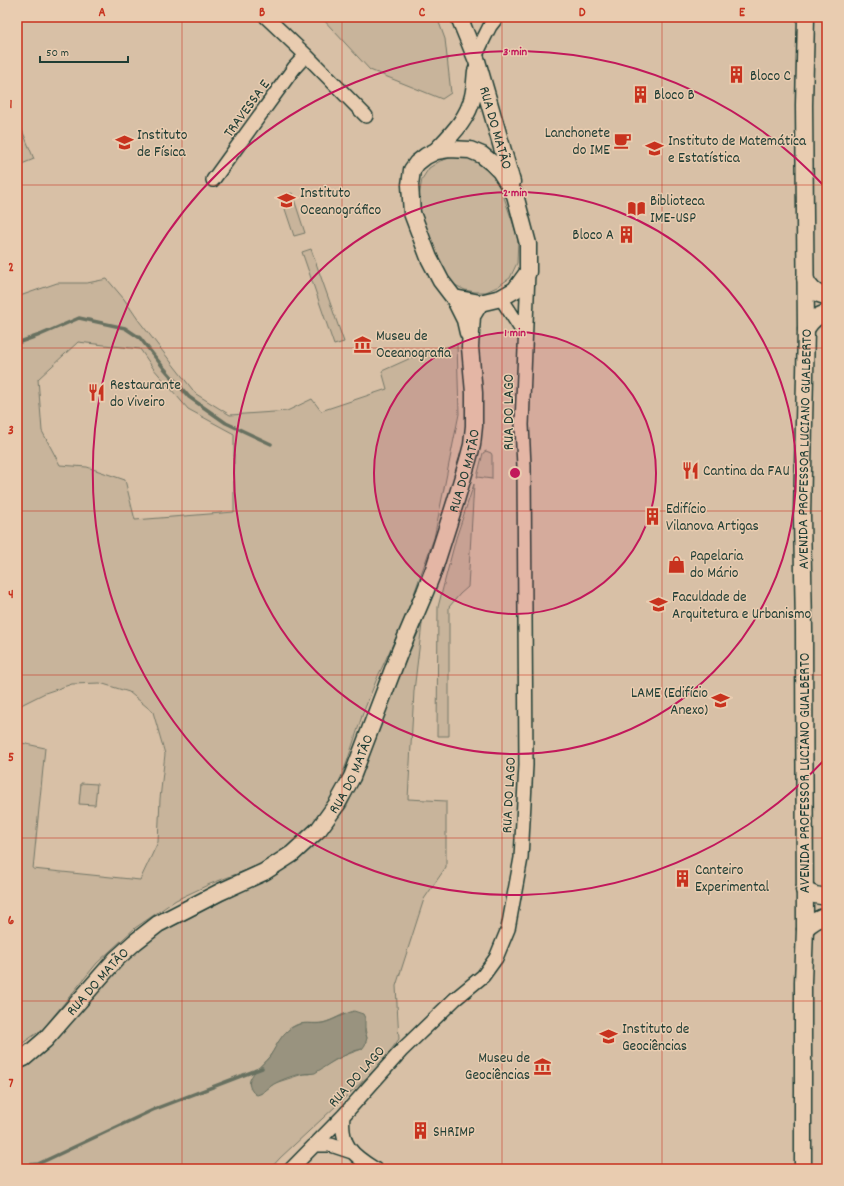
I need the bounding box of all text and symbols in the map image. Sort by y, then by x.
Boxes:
text: A [98,4,106,23]
text: B [259,4,265,23]
text: C [419,4,426,23]
text: D [579,4,586,23]
text: E [739,4,746,23]
scale bar [40,38,128,64]
text: 3 min [503,44,527,61]
text: 50 m [46,45,69,62]
building icon: Bloco C [727,65,747,85]
place label: Bloco C [750,66,791,88]
street label: TRAVESSA E [219,75,276,143]
street label: RUA DO MATÃO [472,84,517,172]
building icon: Bloco B [631,84,651,104]
place label: Bloco B [654,85,695,107]
text: 1 [10,96,13,115]
place label: Lanchonete do IME [545,123,610,162]
place label: Instituto de Física [137,125,188,164]
cafe icon: Lanchonete do IME [613,131,633,151]
place label: Instituto de Matemática e Estatística [668,131,807,170]
school or university icon: Instituto de Física [114,133,134,153]
school or university icon: Instituto de Matemática e Estatística [645,139,665,159]
place label: Instituto Oceanográfico [300,183,381,222]
text: 2 min [503,185,527,202]
school or university icon: Instituto Oceanográfico [277,191,297,211]
place label: Biblioteca IME-USP [650,191,706,230]
library icon: Biblioteca IME-USP [627,199,647,219]
building icon: Bloco A [617,224,637,244]
place label: Bloco A [572,225,614,247]
text: 2 [8,259,14,278]
text: 1 min [504,325,526,342]
place label: Museu de Oceanografia [376,326,452,365]
street label: AVENIDA PROFESSOR LUCIANO GUALBERTO [793,329,819,570]
museum icon: Museu de Oceanografia [353,334,373,354]
street label: RUA DO LAGO [499,374,521,450]
place label: Restaurante do Viveiro [110,375,181,414]
restaurant icon: Restaurante do Viveiro [87,383,107,403]
text: 3 [8,422,14,441]
street label: RUA DO MATÃO [444,428,487,516]
restaurant icon: Cantina da FAU [680,460,700,480]
place label: Cantina da FAU [703,461,790,483]
centre of rings [508,466,522,480]
place label: Edifício Vilanova Artigas [666,499,759,538]
building icon: Edifício Vilanova Artigas [643,507,663,527]
place label: Papelaria do Mário [690,546,744,585]
shop icon: Papelaria do Mário [667,554,687,574]
text: 4 [8,586,14,605]
place label: Faculdade de Arquitetura e Urbanismo [672,587,811,626]
school or university icon: Faculdade de Arquitetura e Urbanismo [649,595,669,615]
street label: AVENIDA PROFESSOR LUCIANO GUALBERTO [795,653,817,893]
place label: LAME (Edifício Anexo) [631,683,708,722]
school or university icon: LAME (Edifício Anexo) [711,691,731,711]
street label: RUA DO MATÃO [324,732,380,819]
text: 5 [8,749,14,768]
street label: RUA DO LAGO [497,756,523,834]
place label: Canteiro Experimental [695,860,770,899]
building icon: Canteiro Experimental [672,868,692,888]
text: 6 [8,912,15,931]
street label: RUA DO MATÃO [62,943,135,1021]
place label: Instituto de Geociências [622,1019,690,1058]
school or university icon: Instituto de Geociências [599,1027,619,1047]
street label: RUA DO LAGO [324,1042,391,1113]
place label: Museu de Geociências [465,1048,530,1087]
museum icon: Museu de Geociências [533,1056,553,1076]
text: 7 [9,1075,14,1094]
building icon: SHRIMP [410,1121,430,1141]
place label: SHRIMP [433,1122,475,1144]

